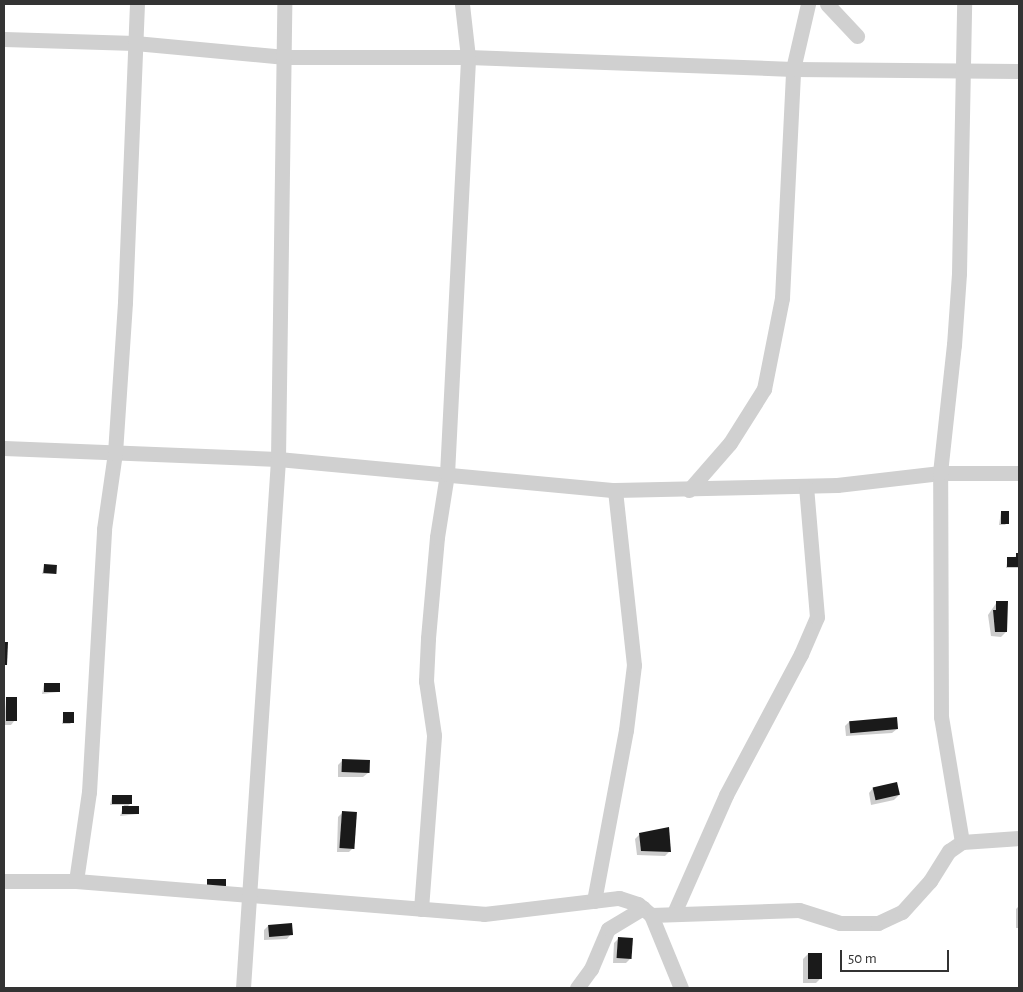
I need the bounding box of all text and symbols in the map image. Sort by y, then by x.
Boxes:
scale bar [843,940,952,972]
text: 50 m [848,951,877,966]

